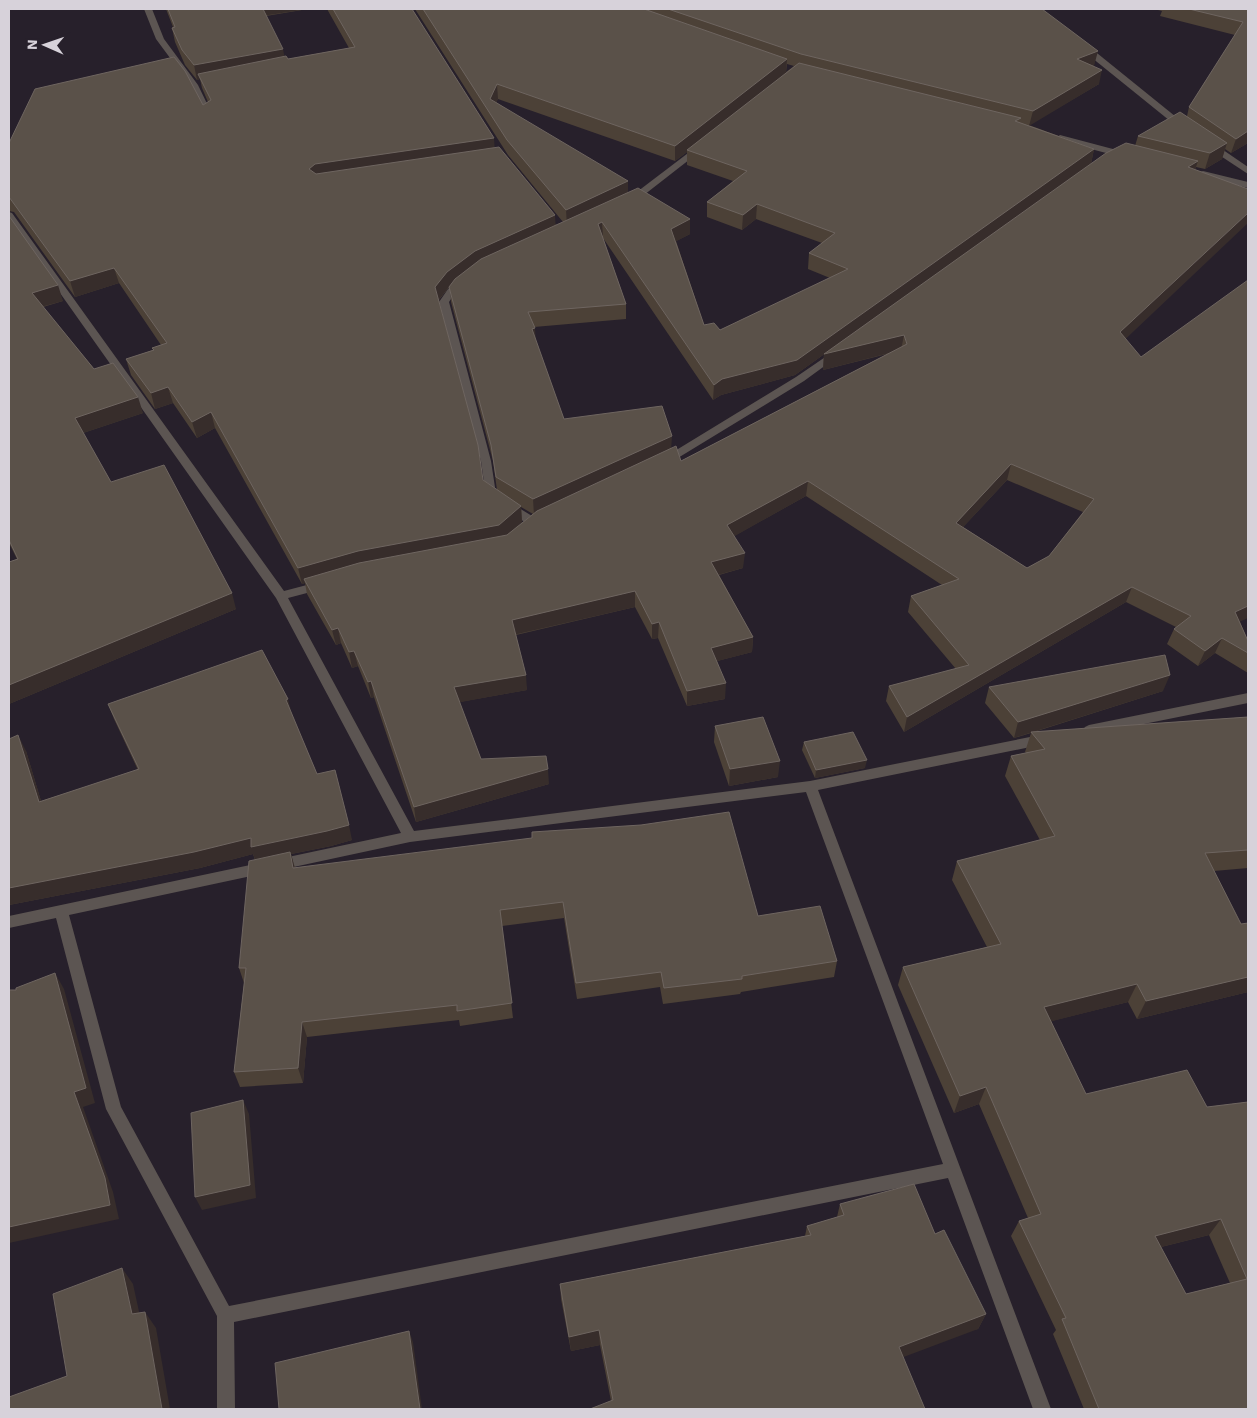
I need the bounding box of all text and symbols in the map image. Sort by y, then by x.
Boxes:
north arrow [20,20,70,70]
text: N [24,39,40,50]

